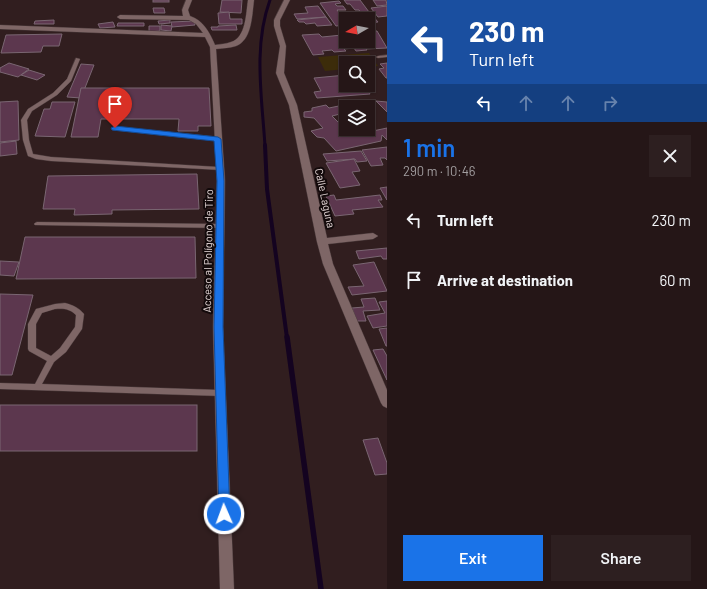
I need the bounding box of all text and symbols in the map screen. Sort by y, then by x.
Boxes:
north arrow [339,12,375,48]
map controls [339,12,375,136]
text: 230 m [469,14,544,48]
icon: left [403,16,455,68]
text: Turn left [469,48,535,70]
button: search [339,56,375,92]
pin [98,87,132,128]
icon: left [473,92,495,114]
icon: ahead [515,92,537,114]
icon: ahead [557,92,579,114]
icon: right [599,92,621,114]
icon: arrive [104,93,126,115]
button: layers [339,100,375,136]
text: 1 min [403,133,455,162]
button: close [649,135,691,177]
text: 290 m · 10:46 [403,163,476,179]
street label: Calle Laguna [313,167,338,229]
street label: Acceso al Polígono de Tiro [200,189,215,313]
icon: left [403,209,425,231]
text: Turn left [437,211,493,229]
text: 230 m [651,211,691,229]
icon: arrive [403,269,425,291]
text: Arrive at destination [437,271,573,289]
text: 60 m [659,271,691,289]
position arrow [203,493,245,535]
button: Exit [403,535,543,581]
button: Share [551,535,691,581]

